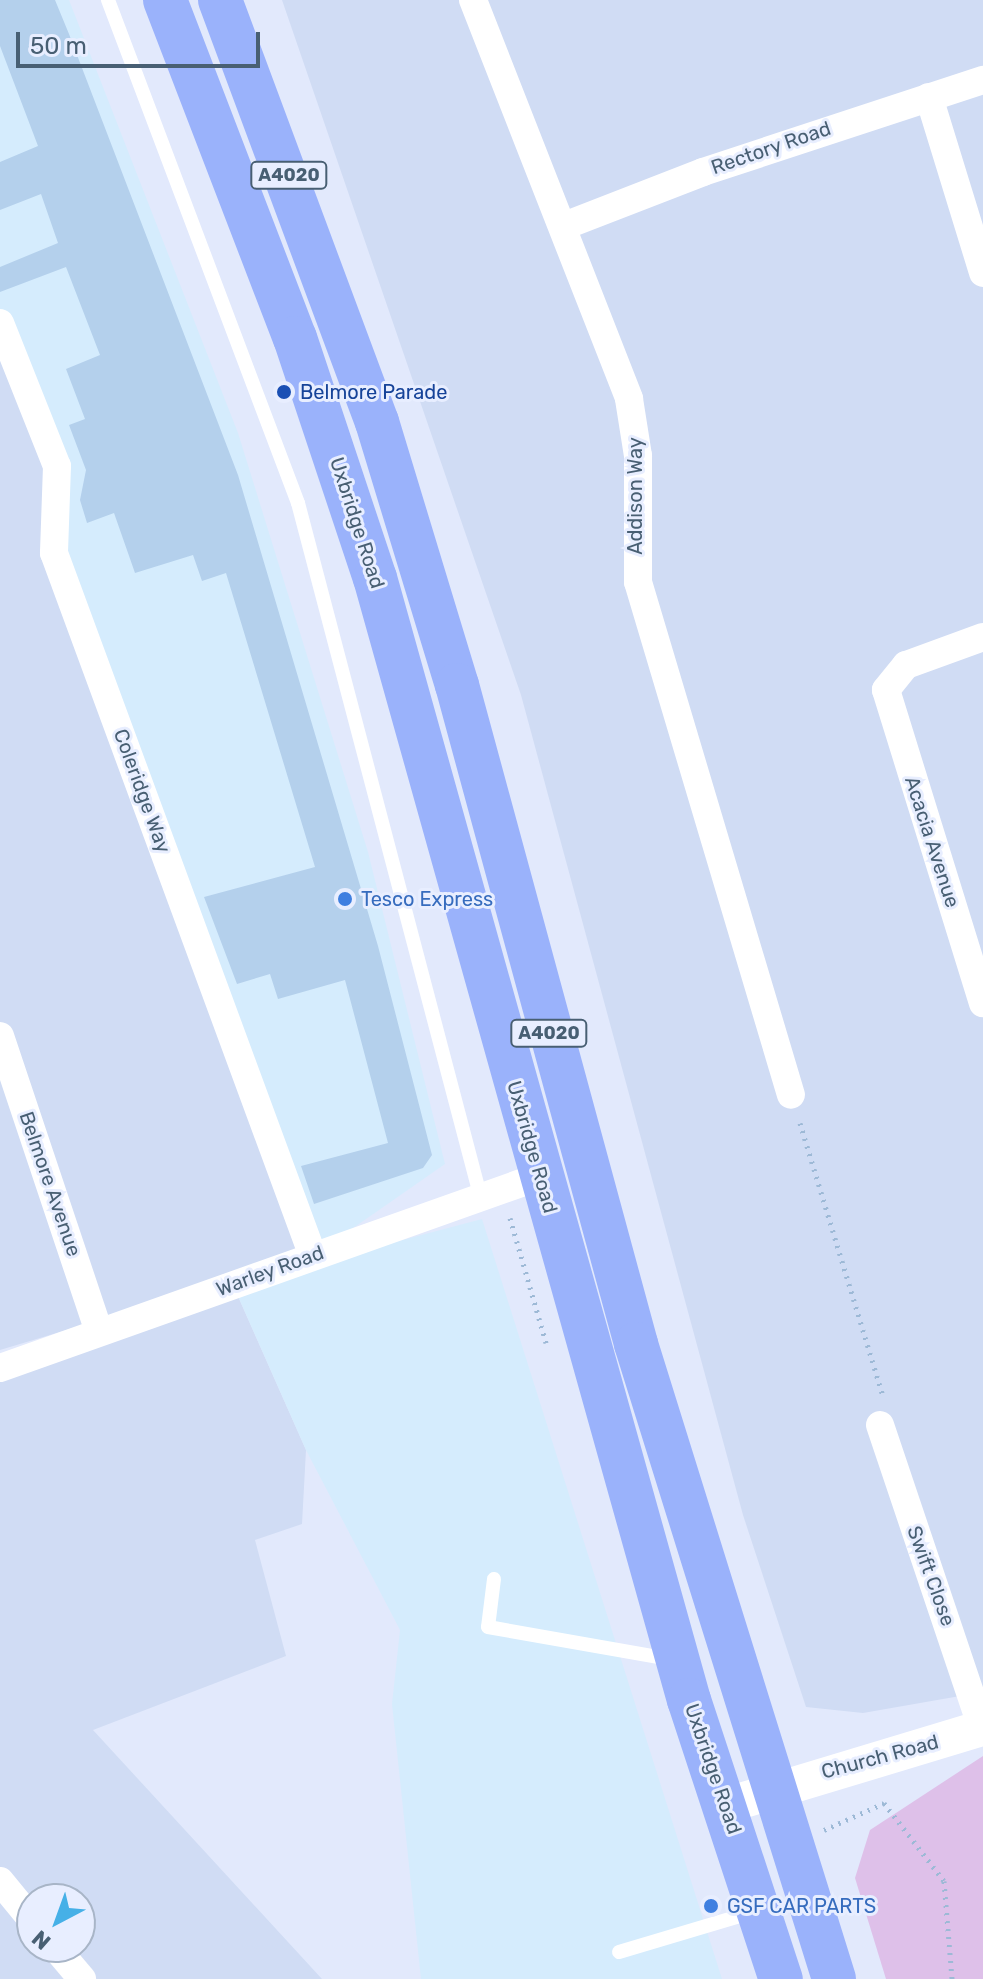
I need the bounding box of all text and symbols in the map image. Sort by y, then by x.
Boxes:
scale bar [20,16,264,66]
text: 50 m [30,32,87,60]
street label: Rectory Road [708,116,834,180]
road number: A4020 [249,161,329,189]
place label: Belmore Parade [300,380,447,404]
marker: Belmore Parade [275,383,293,401]
street label: Addison Way [623,437,647,555]
street label: Uxbridge Road [325,454,389,592]
street label: Coleridge Way [108,726,176,856]
street label: Acacia Avenue [899,773,965,911]
place label: Tesco Express [361,887,493,911]
marker: Tesco Express [336,890,354,908]
road number: A4020 [509,1019,589,1047]
street label: Uxbridge Road [502,1078,562,1216]
street label: Belmore Avenue [14,1108,86,1260]
street label: Warley Road [213,1240,327,1302]
street label: Swift Close [902,1523,960,1629]
street label: Uxbridge Road [679,1701,747,1837]
street label: Church Road [819,1730,941,1784]
north arrow [16,1883,96,1963]
place label: GSF CAR PARTS [727,1894,877,1918]
marker: GSF CAR PARTS [702,1897,720,1915]
text: N [26,1925,56,1955]

